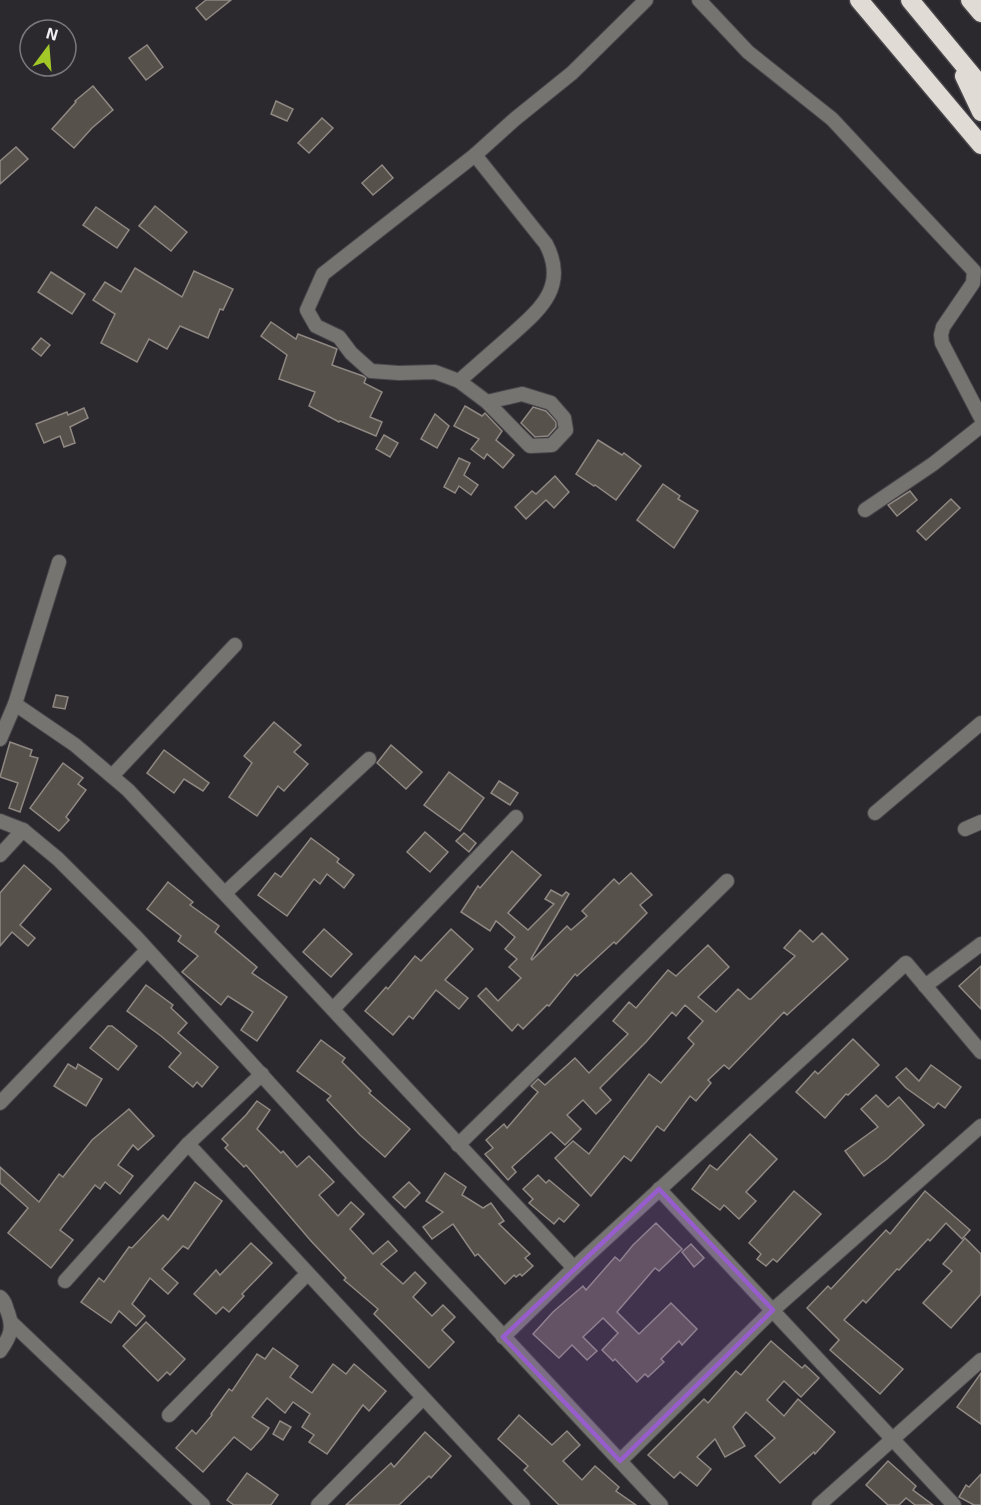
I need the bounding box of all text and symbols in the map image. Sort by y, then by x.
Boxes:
north arrow [18,18,78,78]
text: N [44,22,60,44]

